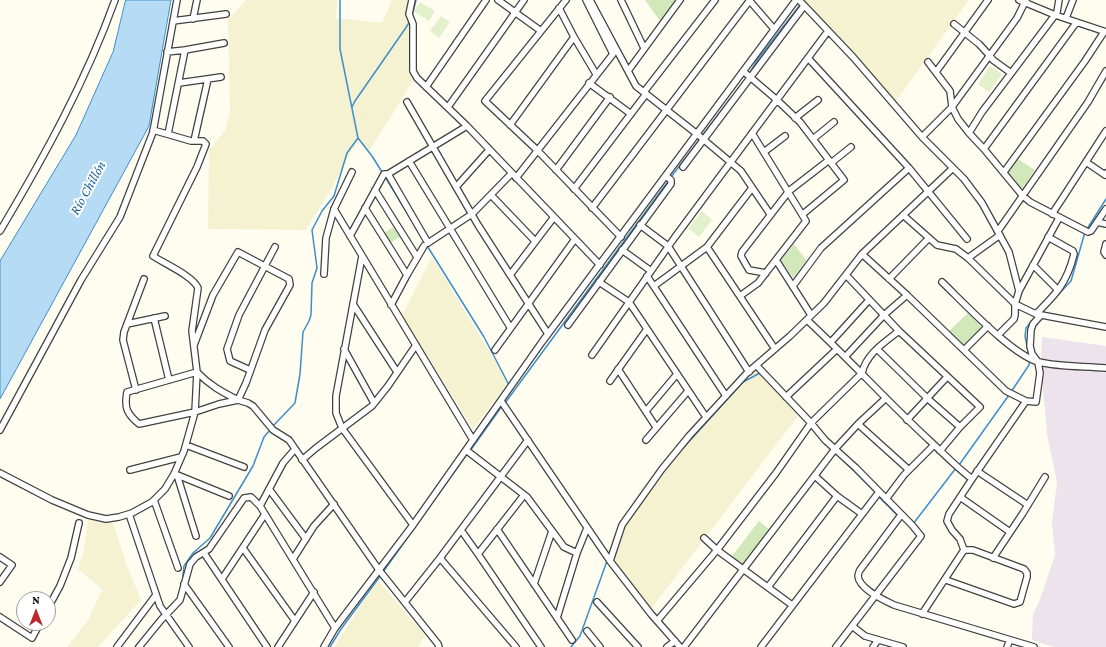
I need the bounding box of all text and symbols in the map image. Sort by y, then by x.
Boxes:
water label: Río Chillón [66,158,110,218]
north arrow [16,591,56,631]
text: N [32,594,40,606]

